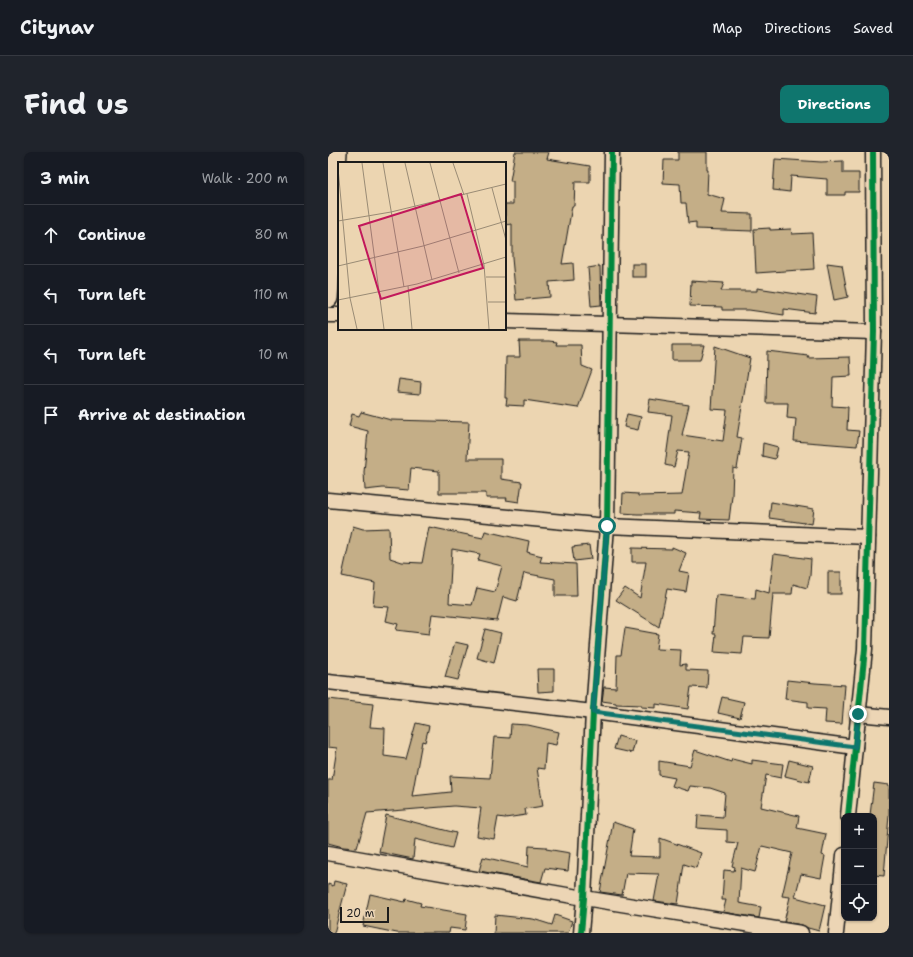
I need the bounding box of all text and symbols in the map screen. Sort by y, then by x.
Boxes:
text: Citynav [20,15,94,40]
text: Map [713,19,743,37]
text: Directions [765,19,831,37]
text: Saved [853,19,893,37]
text: Find us [24,85,129,123]
button: Directions [780,85,889,123]
inset map [338,162,506,330]
text: 3 min [40,167,90,189]
text: Walk · 200 m [202,170,288,187]
icon: ahead [40,224,62,246]
text: Continue [78,225,146,245]
text: 80 m [254,226,288,243]
icon: left [40,284,62,306]
text: Turn left [78,285,146,305]
text: 110 m [253,286,288,303]
icon: left [40,344,62,366]
text: Turn left [78,345,146,365]
text: 10 m [258,346,288,363]
icon: arrive [40,404,62,426]
text: Arrive at destination [78,405,246,425]
route start [598,517,616,535]
route end [849,705,867,723]
map controls [841,813,877,921]
button: + [841,813,877,849]
button: − [841,849,877,885]
button: locate [841,885,877,921]
scale bar [340,905,389,924]
text: 20 m [346,906,374,921]

